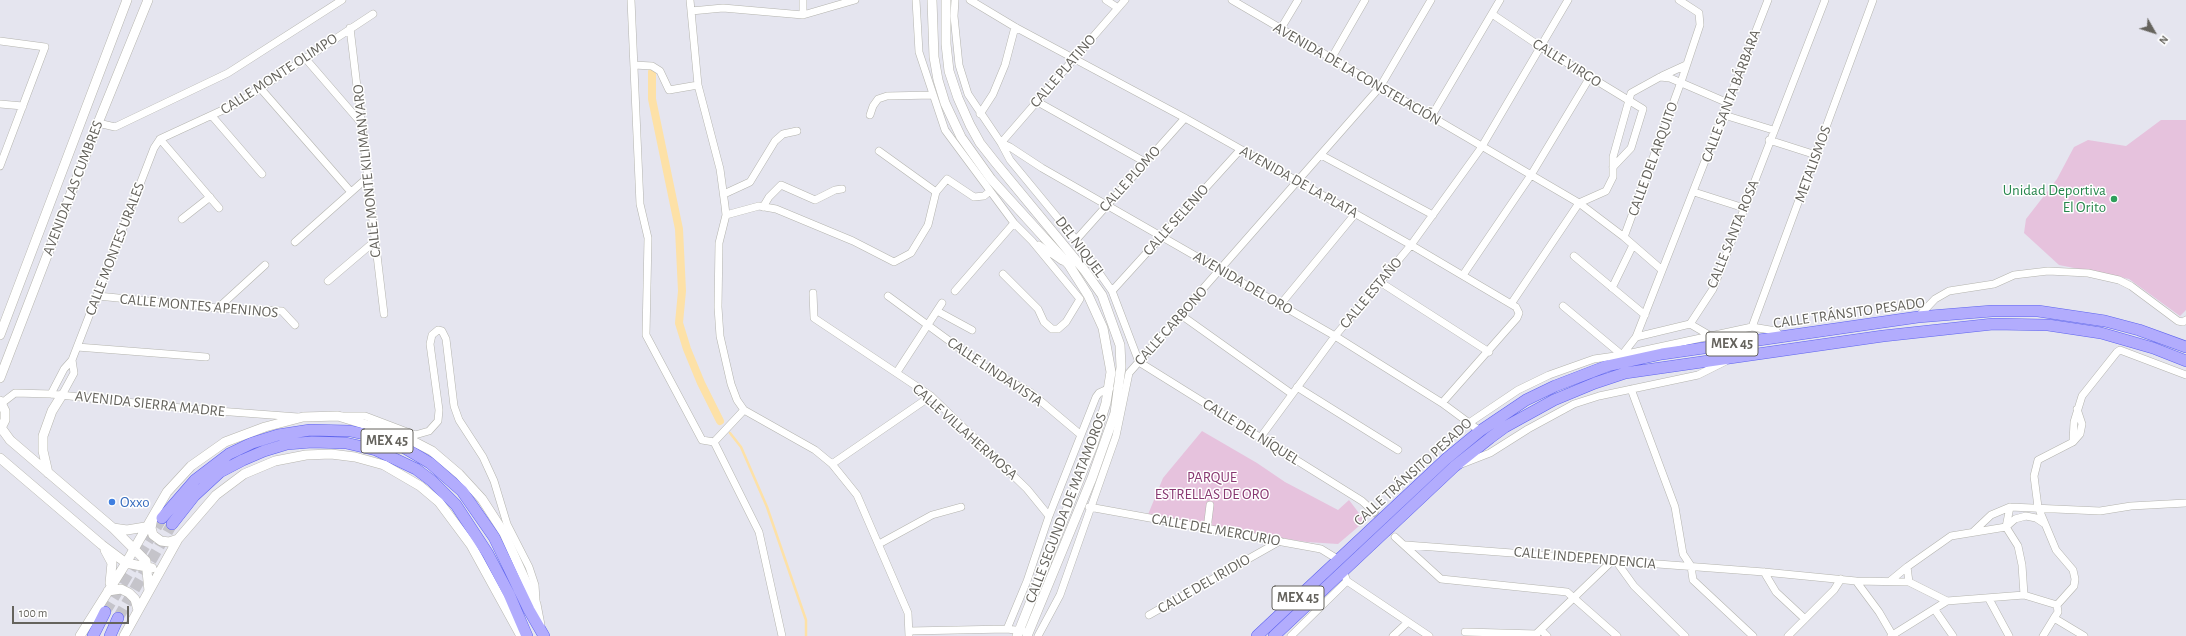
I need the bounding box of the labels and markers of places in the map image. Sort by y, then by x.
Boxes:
place label: Unidad Deportiva El Orito [2003,181,2106,216]
marker: Unidad Deportiva El Orito [2109,194,2119,204]
place label: Oxxo [120,493,150,511]
marker: Oxxo [107,497,117,507]

